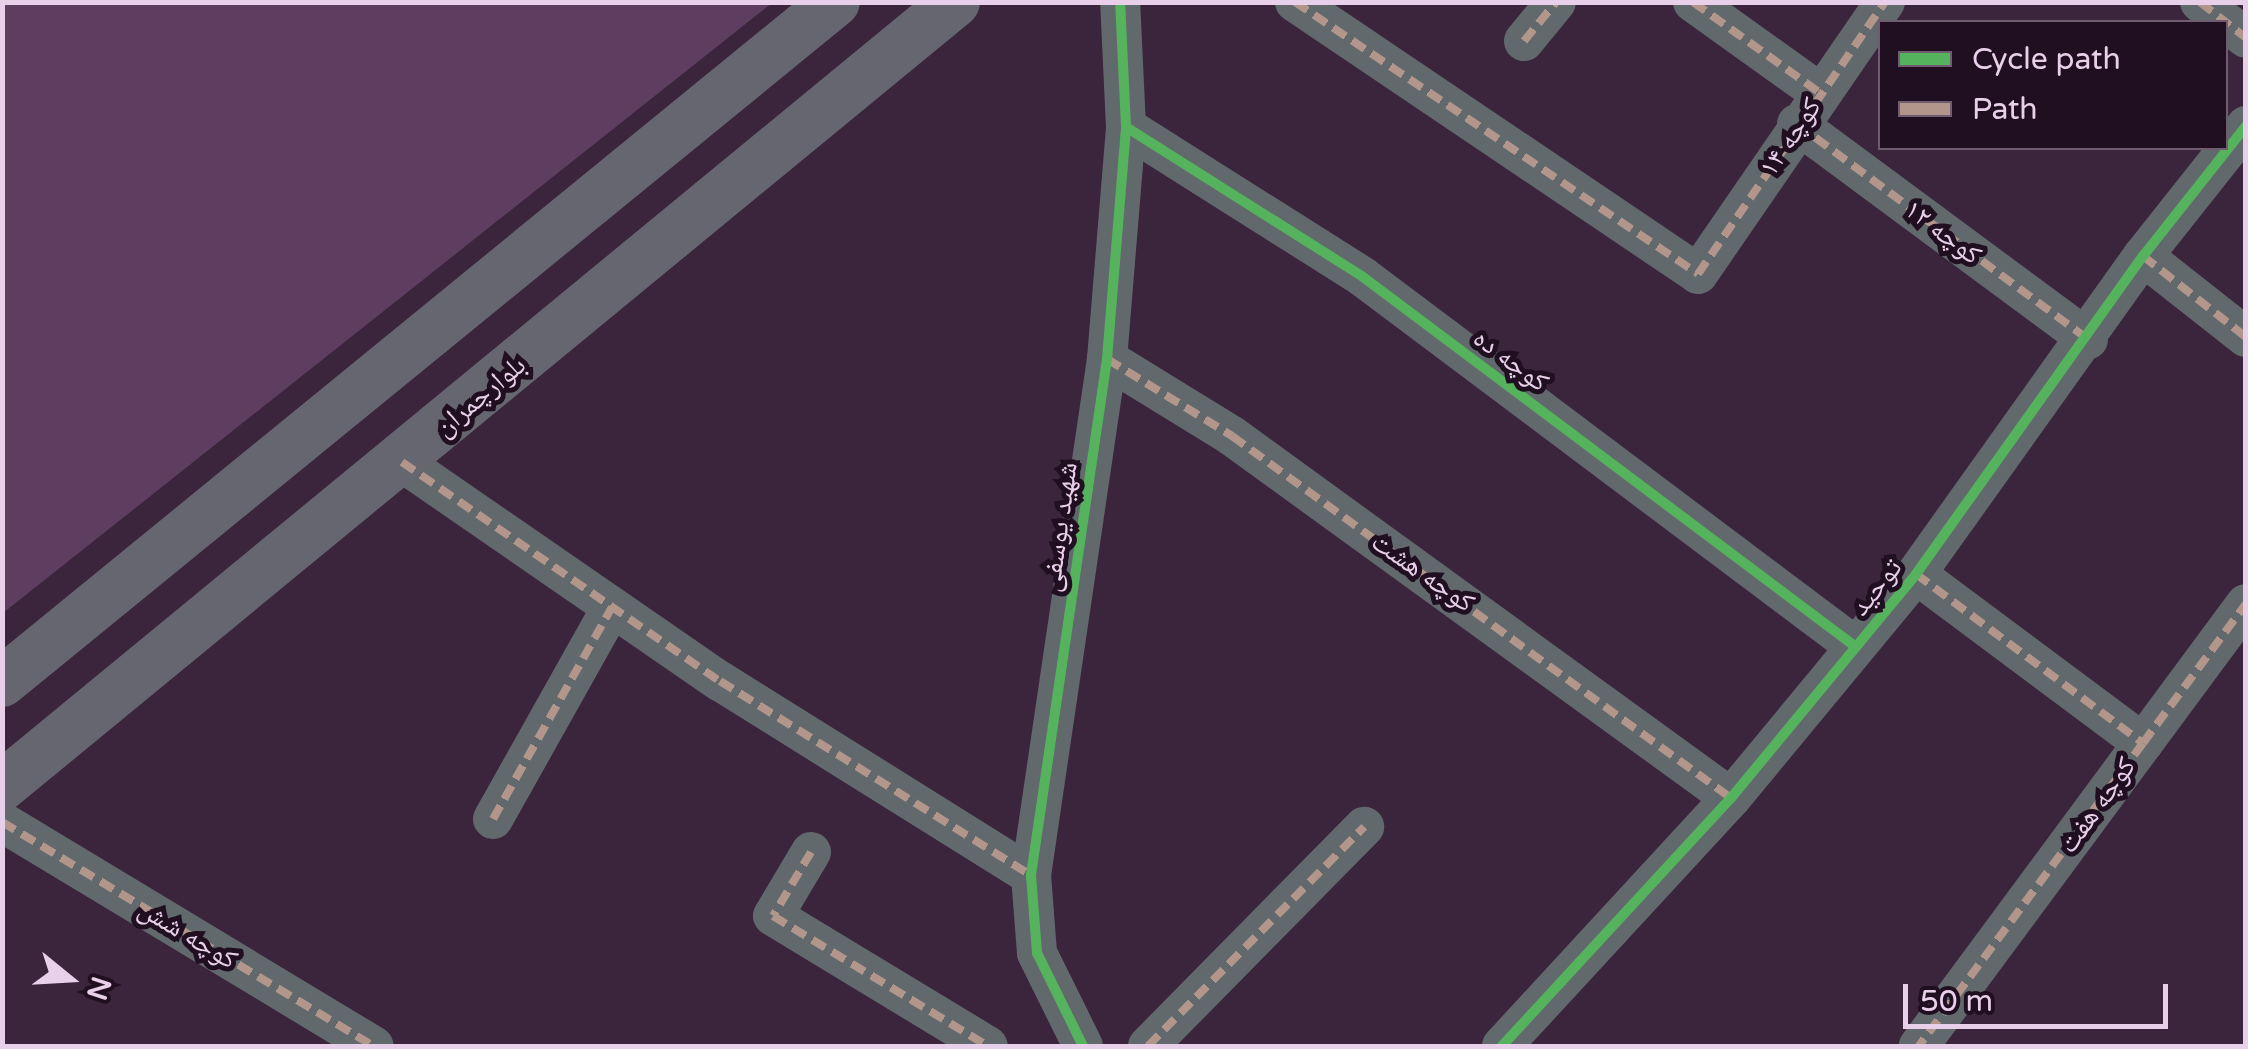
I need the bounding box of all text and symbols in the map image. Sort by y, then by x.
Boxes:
legend [1878,20,2228,150]
text: Cycle path [1972,41,2121,78]
street label: کوچه ۱۴ [1752,91,1828,183]
text: Path [1972,91,2038,128]
street label: کوچه ۱۲ [1898,192,1988,272]
street label: کوچه ده [1467,321,1555,399]
street label: بلوارچمران [427,348,533,444]
street label: شهید یوسفی [1033,460,1085,594]
street label: کوچه هشت [1365,524,1481,620]
street label: توحید [1843,552,1909,622]
street label: کوچه هفت [2051,750,2143,860]
street label: کوچه شش [132,891,244,977]
north arrow [20,929,120,1029]
scale bar [1908,964,2173,1026]
text: N [79,972,118,1004]
text: 50 m [1920,983,1993,1020]

